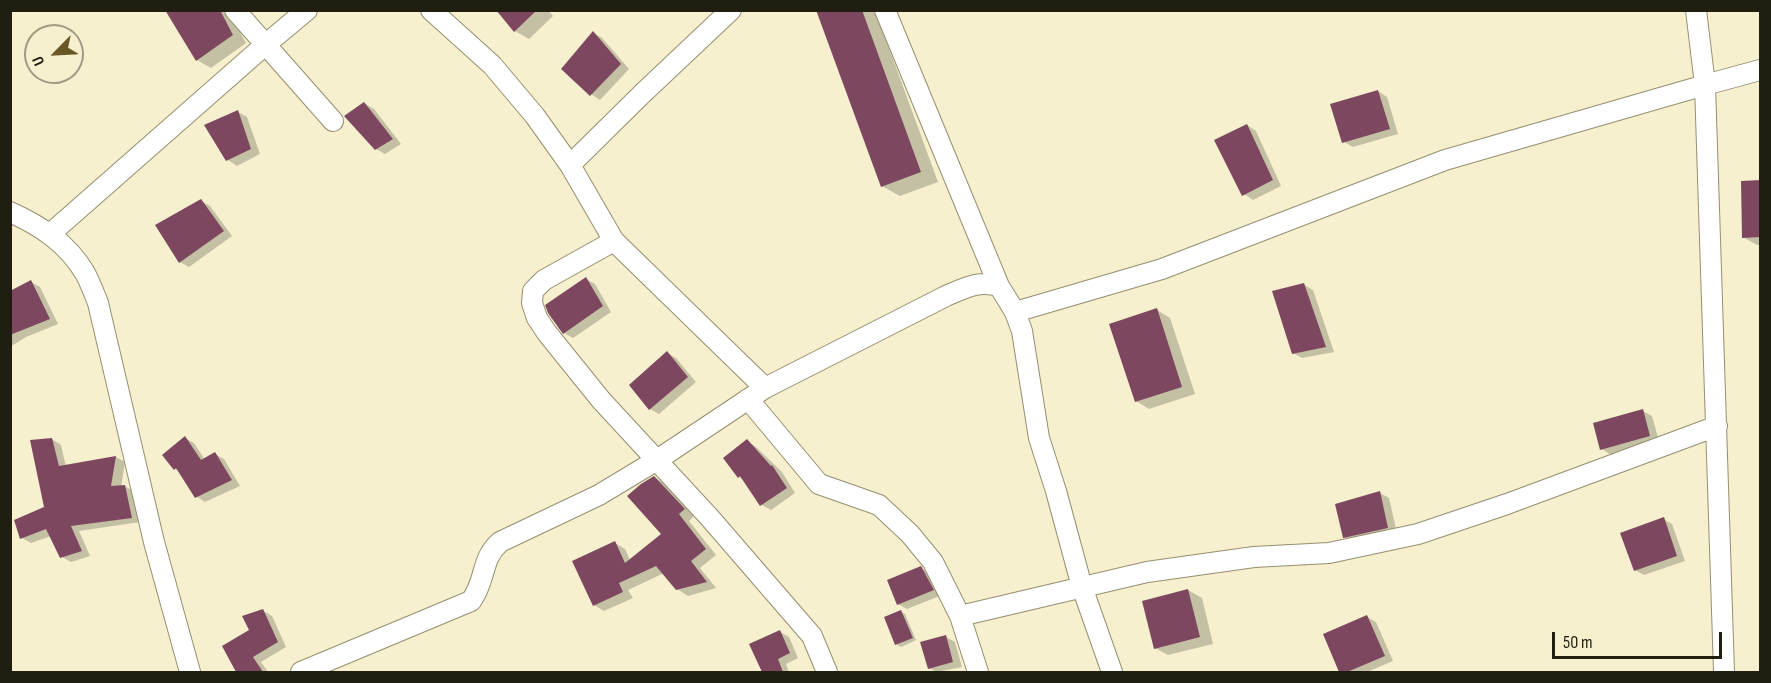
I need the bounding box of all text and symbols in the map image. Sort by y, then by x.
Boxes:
north arrow [24,24,84,84]
text: U [29,53,49,68]
scale bar [1555,620,1724,658]
text: 50 m [1563,632,1593,653]

